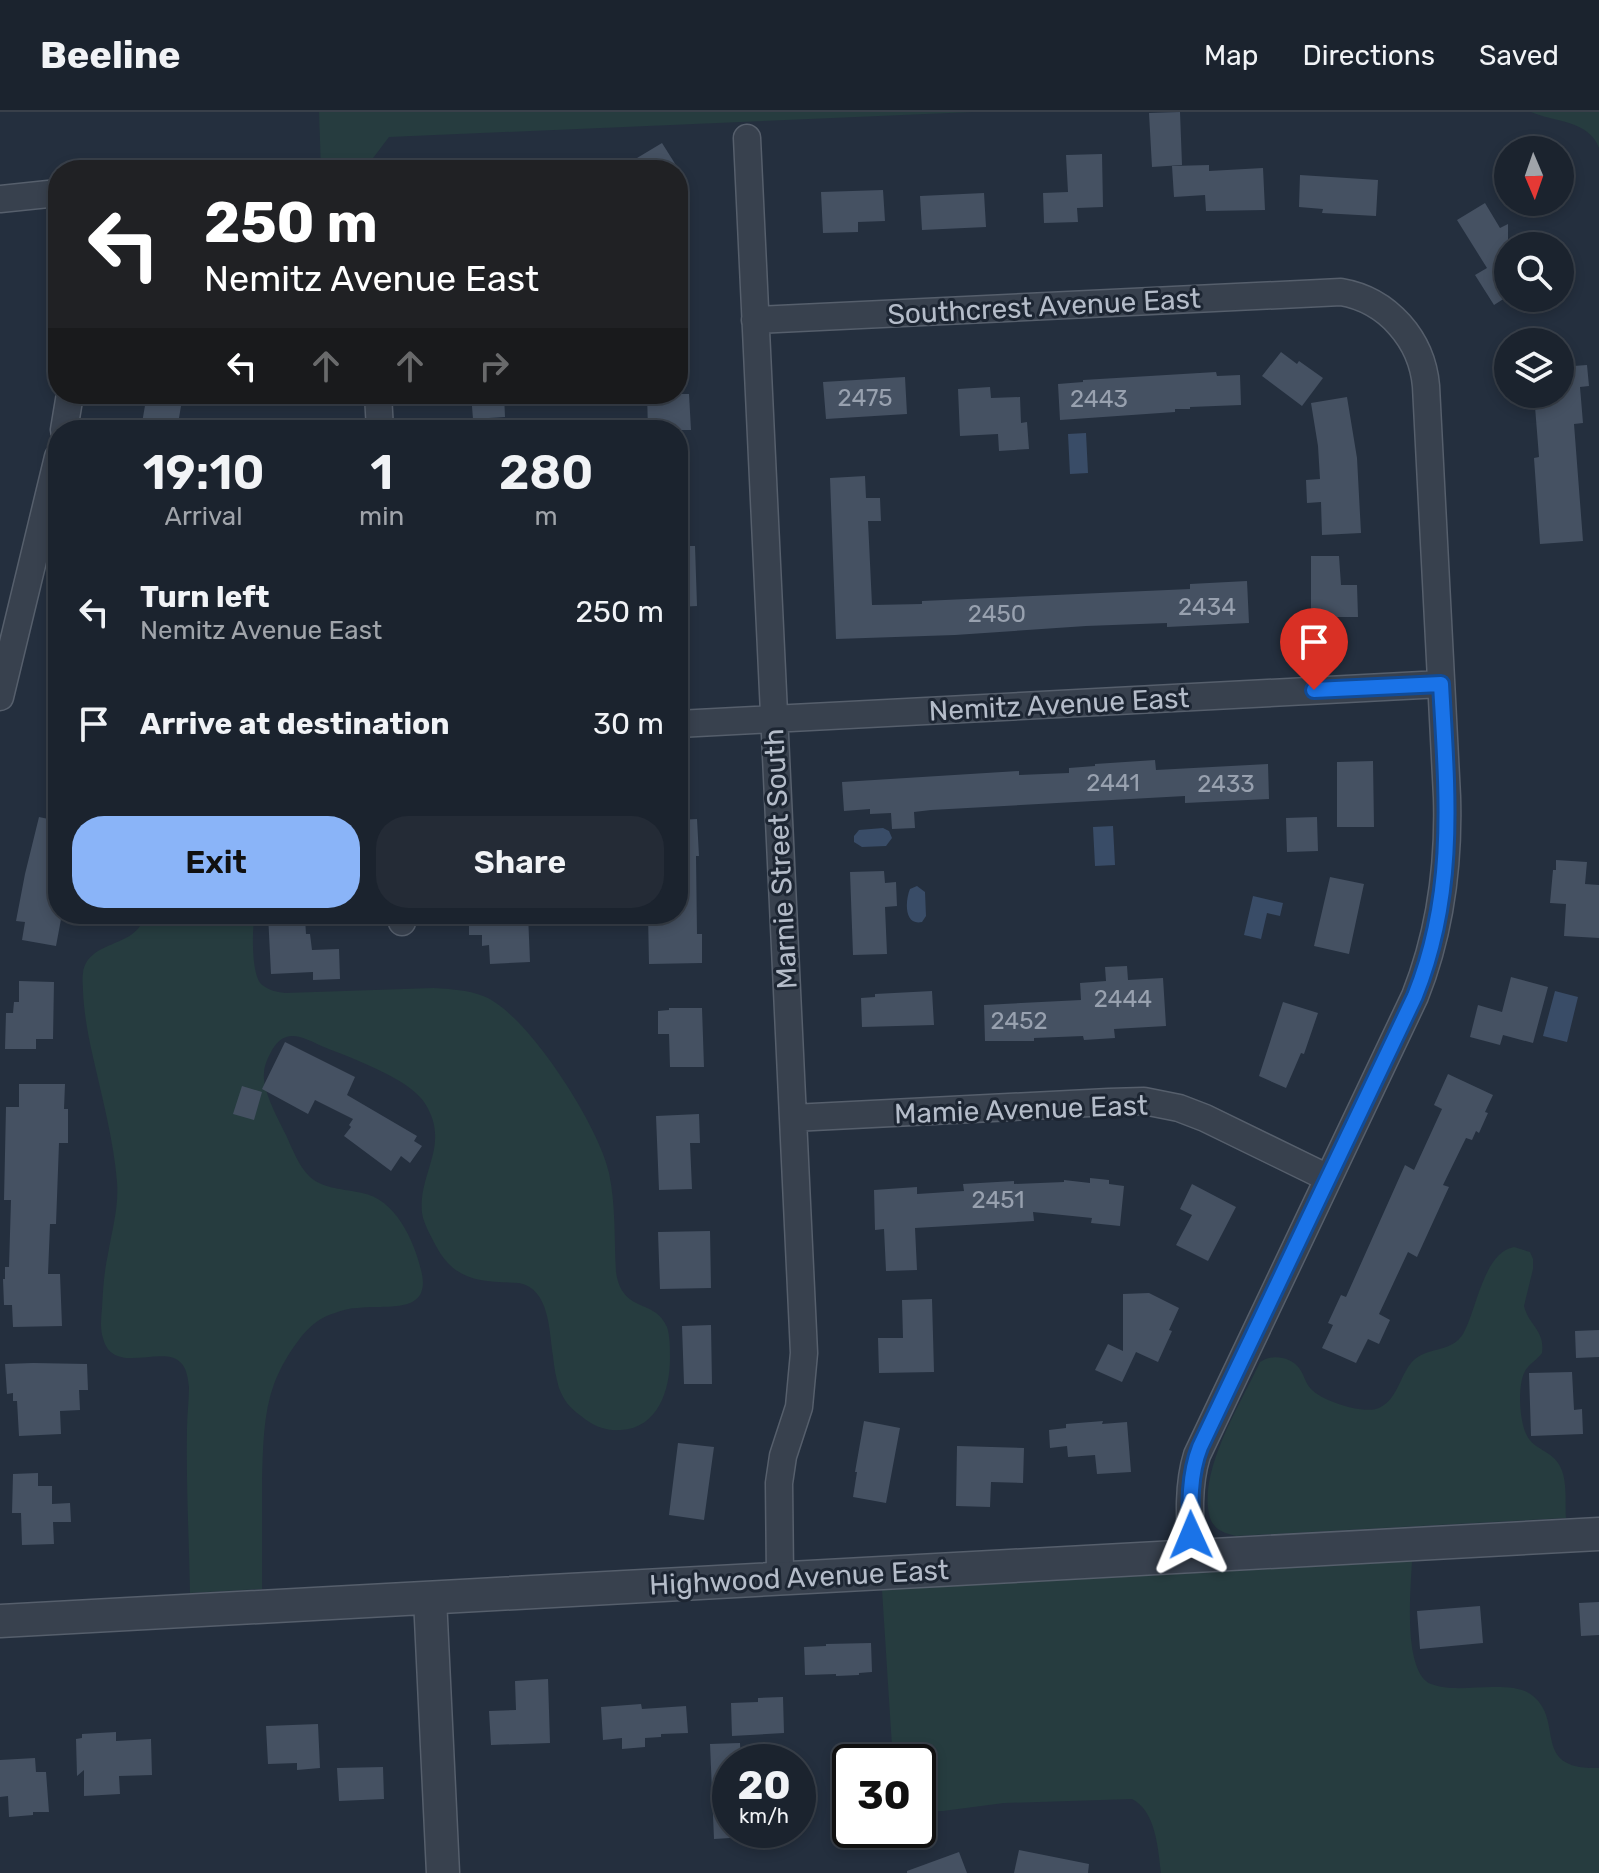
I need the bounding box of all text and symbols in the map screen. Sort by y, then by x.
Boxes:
text: Beeline [40,32,181,78]
text: Map [1204,39,1258,72]
text: Directions [1302,39,1435,72]
text: Saved [1479,39,1559,72]
north arrow [1494,136,1574,216]
map controls [1494,136,1574,408]
text: 250 m [204,190,378,256]
icon: left [72,192,176,296]
button: search [1494,232,1574,312]
text: Nemitz Avenue East [204,257,539,300]
street label: Southcrest Avenue East [887,282,1202,331]
button: layers [1494,328,1574,408]
icon: left [220,344,264,388]
icon: ahead [304,344,348,388]
icon: ahead [388,344,432,388]
icon: right [472,344,516,388]
house number: 2475 [838,384,892,412]
house number: 2443 [1070,385,1128,413]
text: 19:10 [143,444,264,501]
text: 1 [370,444,393,501]
text: 280 [499,444,593,501]
text: Arrival [165,501,243,532]
text: min [359,501,404,532]
text: m [535,501,558,532]
text: Turn left [140,579,270,615]
icon: left [72,590,116,634]
house number: 2434 [1178,593,1236,621]
text: 250 m [576,594,664,630]
house number: 2450 [968,600,1026,628]
pin [1280,608,1348,690]
text: Nemitz Avenue East [140,615,382,646]
icon: arrive [1292,620,1336,664]
street label: Nemitz Avenue East [928,681,1190,728]
icon: arrive [72,702,116,746]
text: Arrive at destination [140,706,450,742]
text: 30 m [593,706,664,742]
street label: Marnie Street South [757,728,804,990]
house number: 2441 [1086,769,1140,797]
house number: 2433 [1197,770,1255,798]
button: Exit [72,816,360,908]
button: Share [376,816,664,908]
house number: 2444 [1094,985,1152,1013]
house number: 2452 [990,1007,1048,1035]
street label: Mamie Avenue East [894,1089,1148,1130]
house number: 2451 [972,1186,1024,1214]
position arrow [1149,1493,1233,1577]
street label: Highwood Avenue East [648,1553,950,1602]
speed limit sign: 30 [832,1744,936,1848]
text: 20 [737,1762,791,1809]
text: km/h [739,1804,789,1828]

